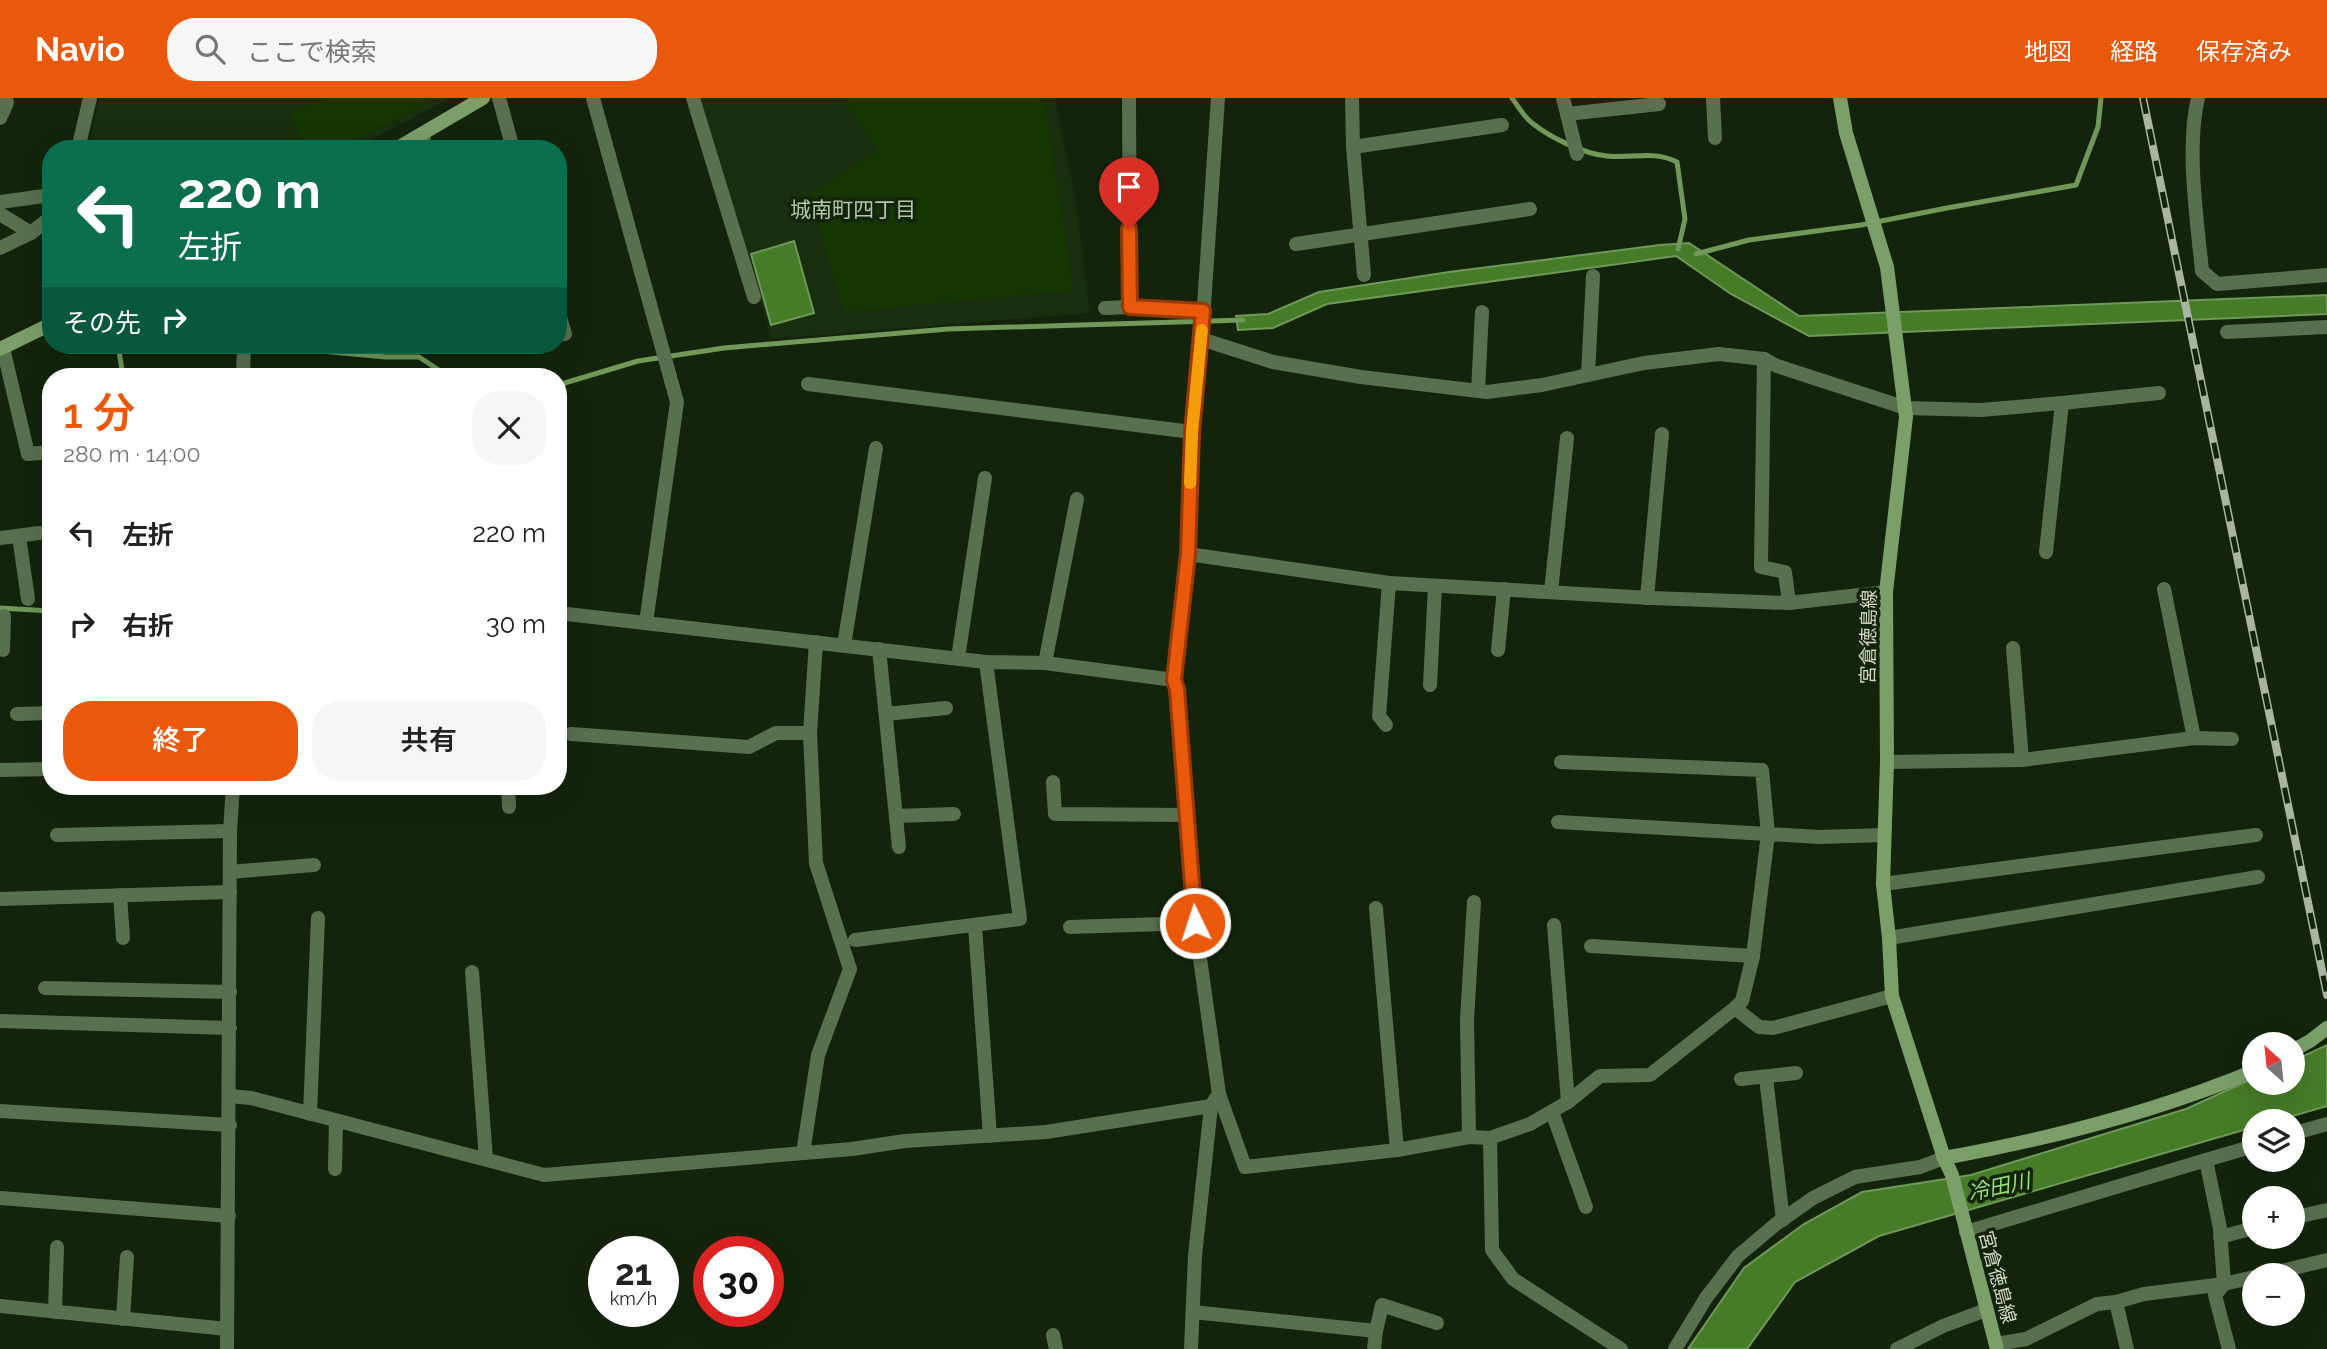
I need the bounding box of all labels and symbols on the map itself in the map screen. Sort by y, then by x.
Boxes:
pin [1099,157,1159,229]
district label: 城南町四丁目 [790,197,916,222]
street label: 宮倉徳島線 [1856,589,1880,685]
position arrow [1158,886,1232,960]
north arrow [2242,1032,2305,1096]
water label: 冷田川 [1965,1167,2034,1205]
street label: 宮倉徳島線 [1975,1228,2021,1326]
speed limit sign: 30 [693,1236,784,1327]

